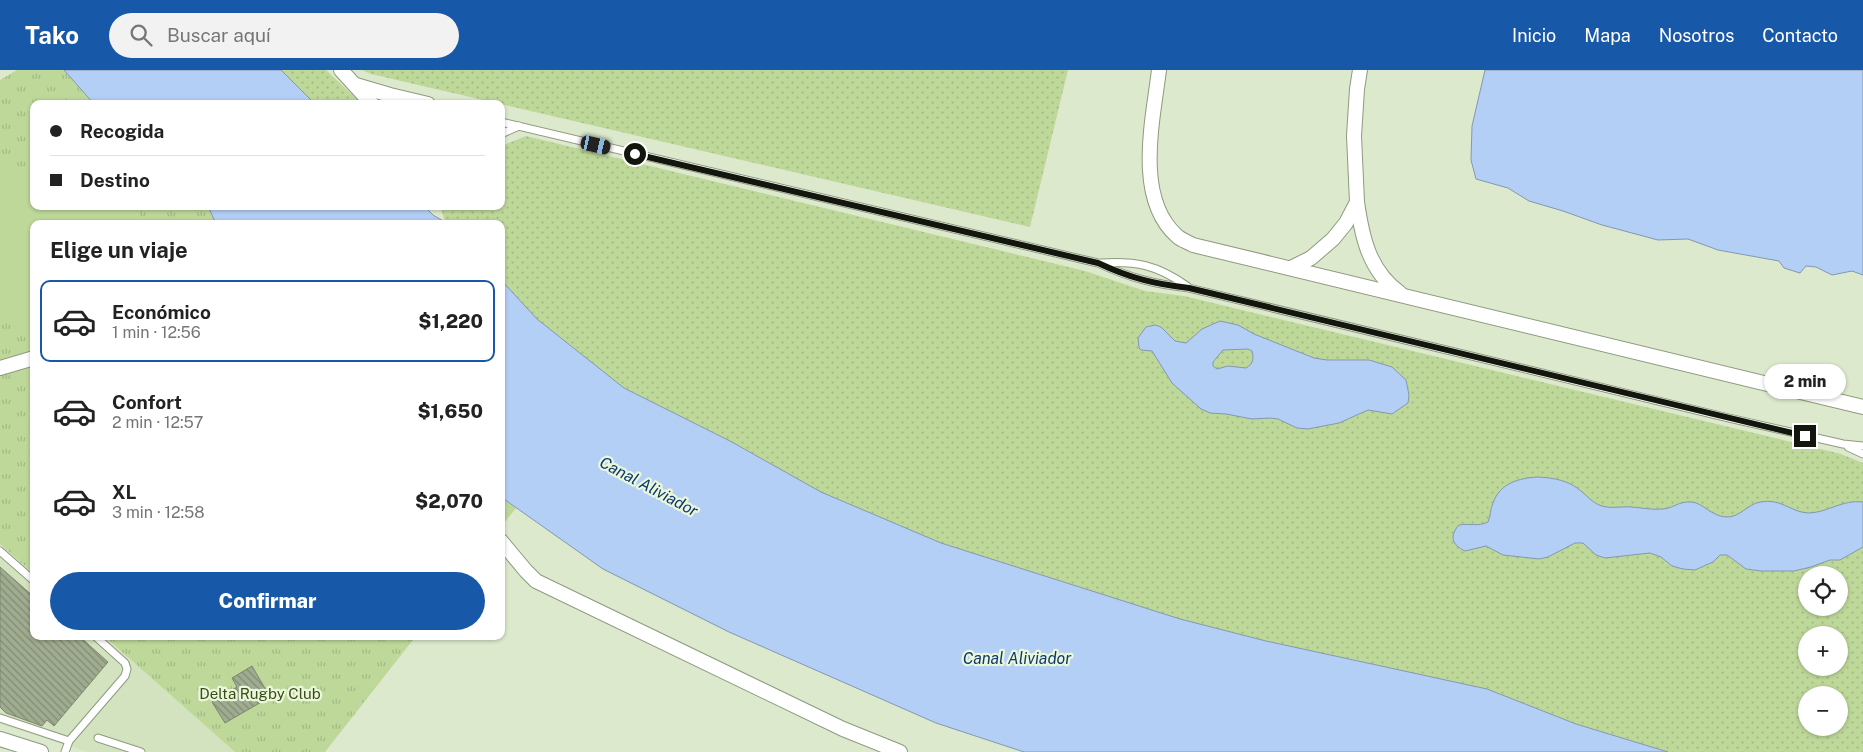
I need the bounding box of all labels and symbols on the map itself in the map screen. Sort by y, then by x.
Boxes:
car [579,134,612,156]
route start [624,143,646,165]
callout: 2 min [1764,364,1846,398]
route end [1794,425,1816,447]
water label: Canal Aliviador [596,453,702,521]
water label: Canal Aliviador [963,649,1072,668]
park label: Delta Rugby Club [199,685,321,702]

